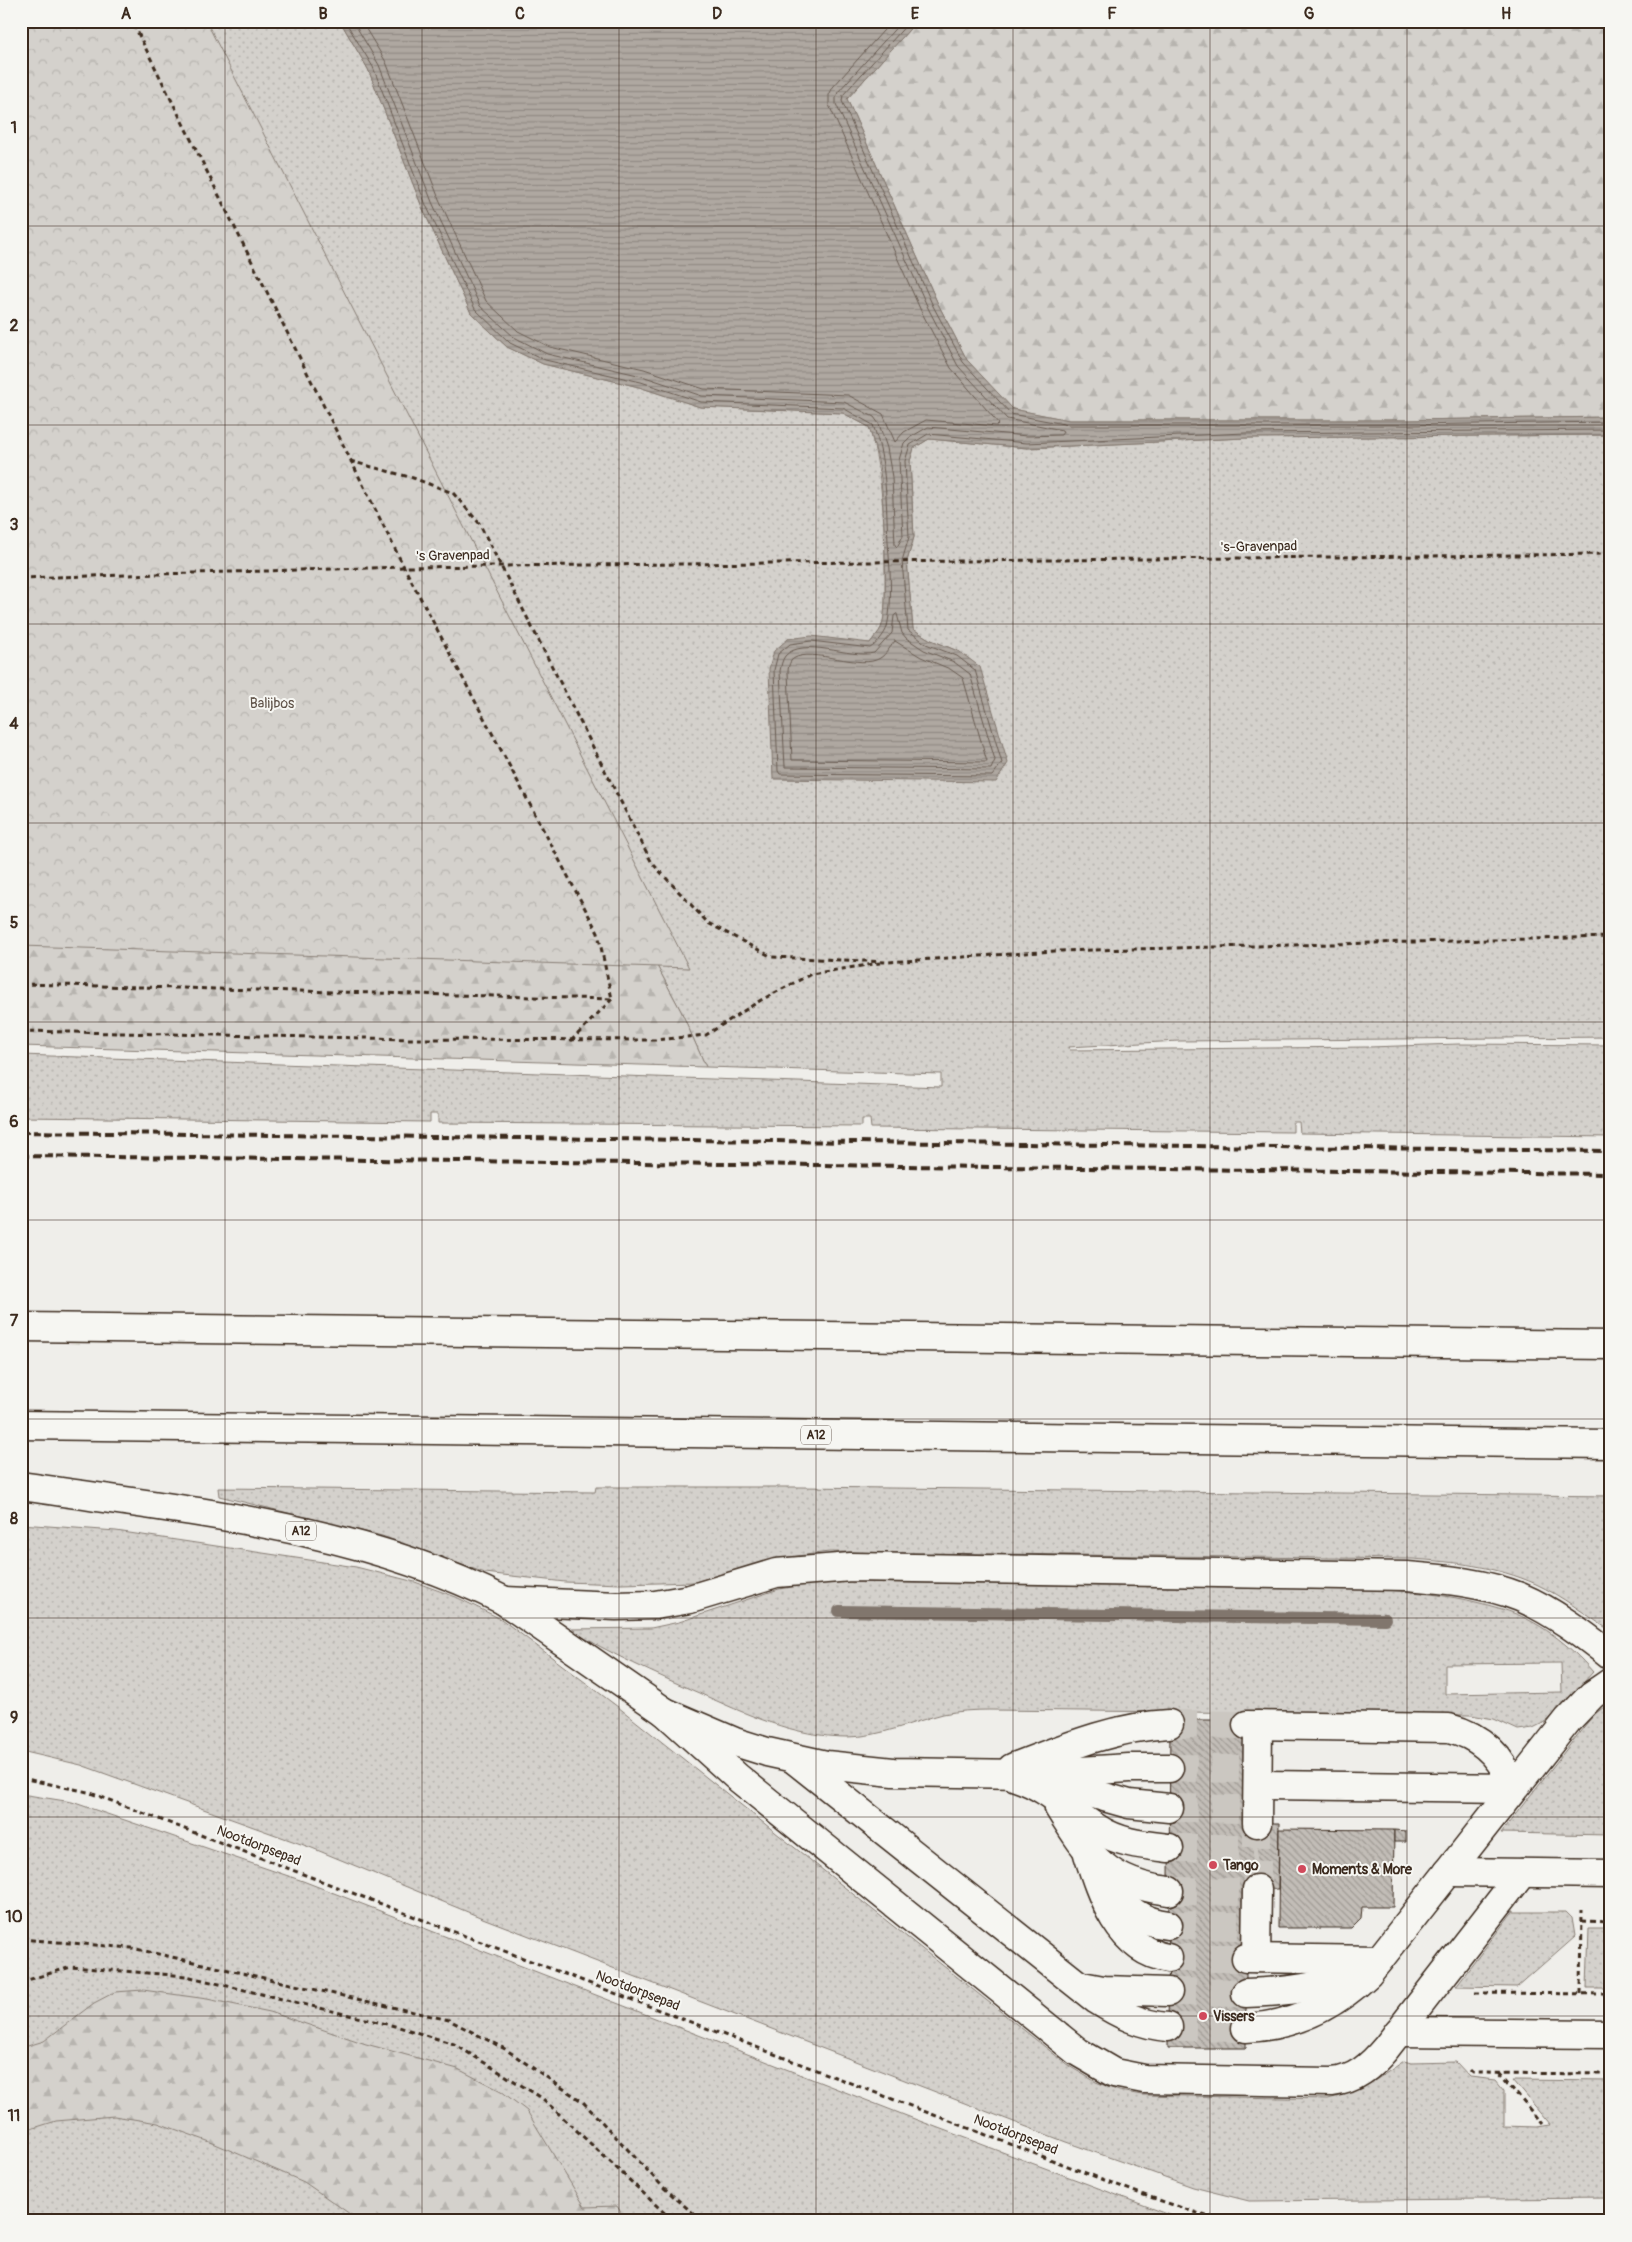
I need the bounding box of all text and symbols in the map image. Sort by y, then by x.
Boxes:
text: A [121,4,132,24]
text: B [318,4,328,24]
text: C [515,4,525,24]
text: D [712,4,722,24]
text: E [911,4,920,24]
text: F [1107,4,1117,24]
text: G [1304,4,1315,24]
text: H [1501,4,1511,24]
text: 1 [11,118,17,138]
text: 2 [10,316,19,336]
text: 3 [10,515,19,535]
street label: 's-Gravenpad [1221,537,1298,556]
street label: 's Gravenpad [416,546,490,565]
park label: Balijbos [250,695,295,712]
text: 4 [9,714,19,734]
text: 5 [10,913,19,933]
text: 6 [9,1112,19,1132]
text: 7 [10,1311,19,1331]
road number: A12 [801,1426,831,1444]
text: 8 [10,1509,18,1529]
road number: A12 [286,1522,316,1540]
text: 9 [10,1708,18,1728]
street label: Nootdorpsepad [214,1822,304,1869]
place label: Tango [1222,1857,1259,1874]
marker: Tango [1207,1859,1219,1871]
place label: Moments & More [1312,1861,1413,1878]
marker: Moments & More [1296,1863,1308,1875]
text: 10 [5,1907,23,1927]
street label: Nootdorpsepad [593,1967,683,2014]
place label: Vissers [1213,2008,1255,2025]
marker: Vissers [1197,2010,1209,2022]
text: 11 [8,2106,20,2126]
street label: Nootdorpsepad [971,2111,1061,2158]

